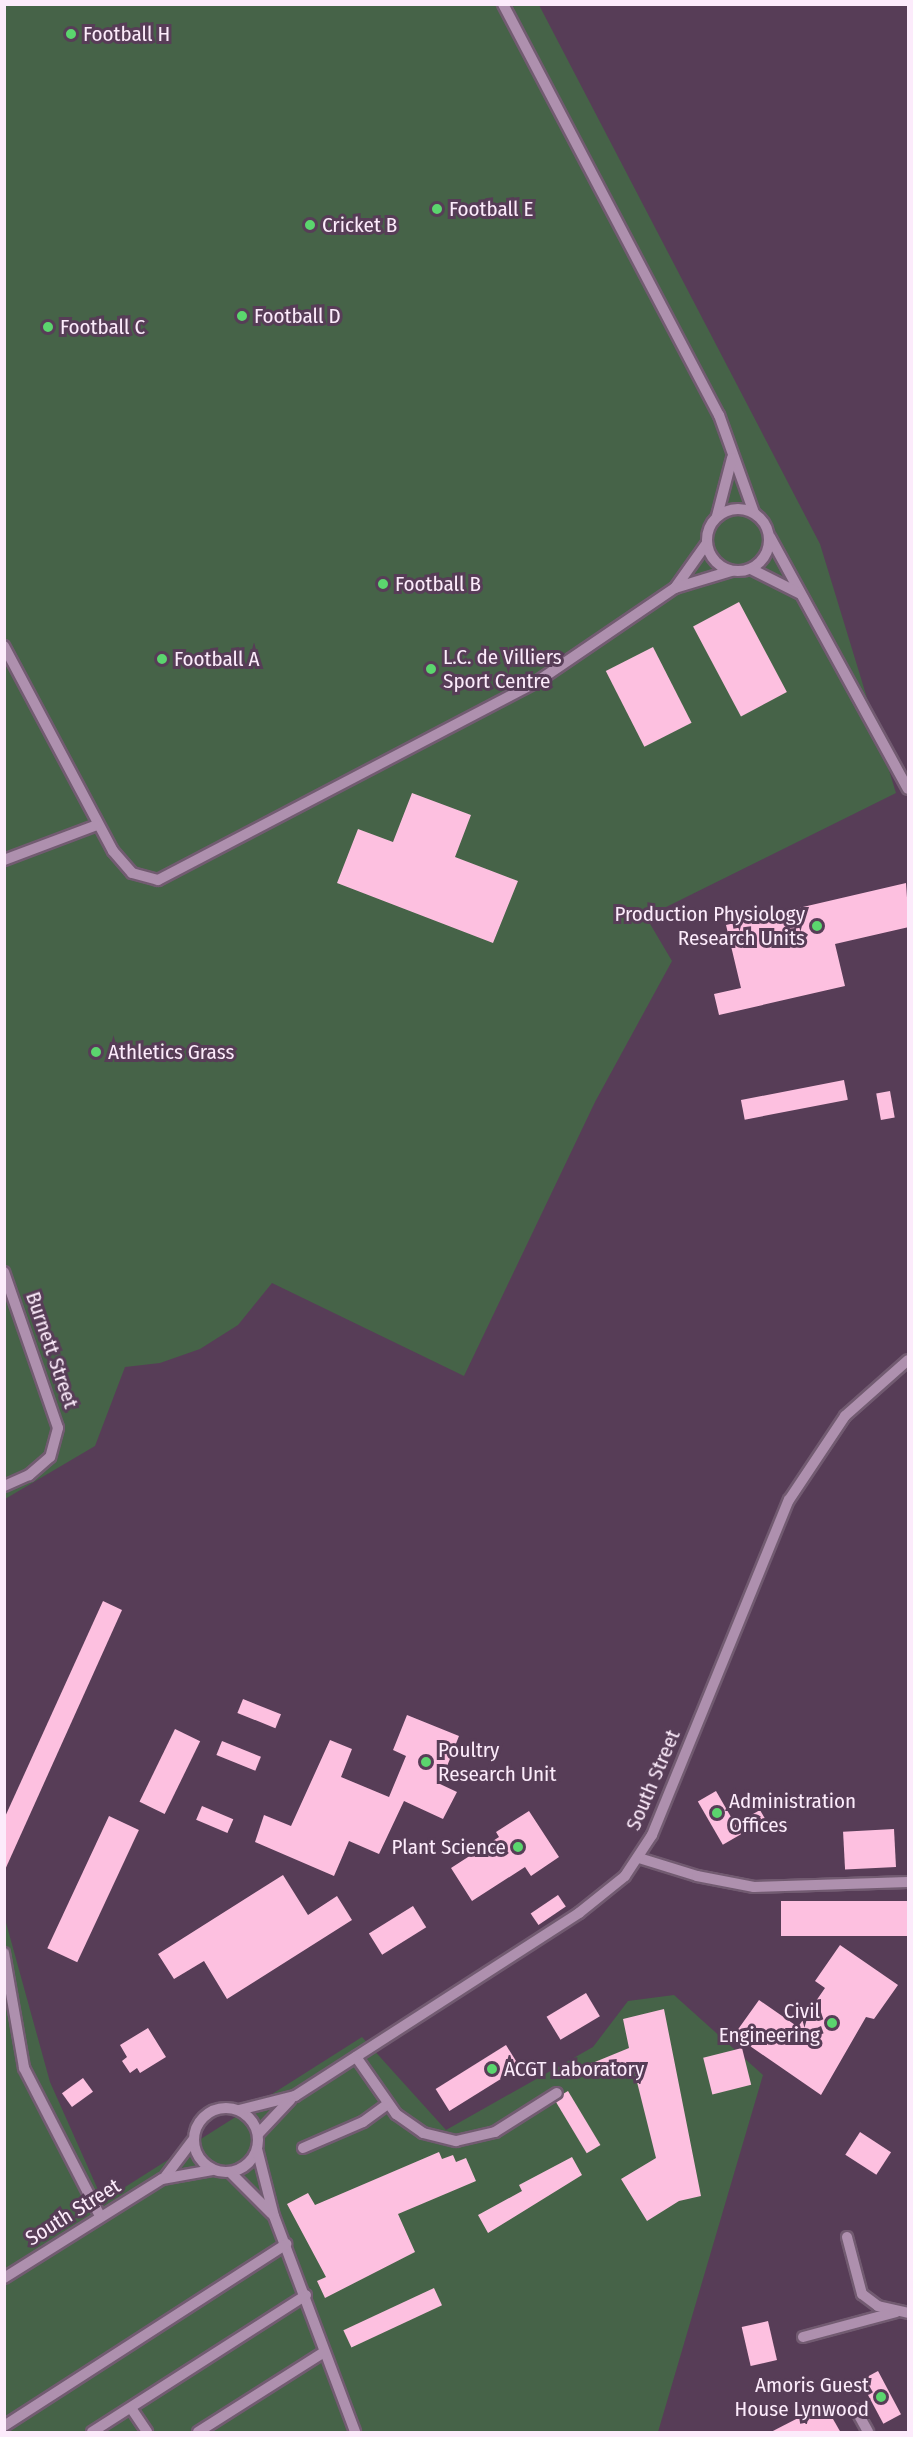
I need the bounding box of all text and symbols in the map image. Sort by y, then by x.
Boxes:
place label: Football H [83,21,170,47]
marker: Football H [64,27,78,41]
place label: Football E [449,196,533,222]
marker: Football E [430,202,444,216]
place label: Cricket B [322,212,397,238]
marker: Cricket B [303,218,317,232]
place label: Football D [254,303,341,329]
marker: Football D [235,309,249,323]
place label: Football C [60,314,145,340]
marker: Football C [41,320,55,334]
place label: Football B [395,571,481,597]
marker: Football B [376,577,390,591]
place label: L.C. de Villiers Sport Centre [443,644,562,694]
place label: Football A [174,646,260,672]
marker: Football A [155,652,169,666]
marker: L.C. de Villiers Sport Centre [424,662,438,676]
place label: Production Physiology Research Units [614,901,805,951]
marker: Production Physiology Research Units [810,919,824,933]
place label: Athletics Grass [108,1039,234,1065]
marker: Athletics Grass [89,1045,103,1059]
street label: Burnett Street [20,1288,84,1412]
street label: South Street [621,1726,685,1834]
place label: Poultry Research Unit [438,1737,556,1787]
marker: Poultry Research Unit [419,1755,433,1769]
place label: Administration Offices [729,1788,856,1838]
marker: Administration Offices [710,1806,724,1820]
place label: Plant Science [392,1834,506,1860]
marker: Plant Science [511,1840,525,1854]
place label: Civil Engineering [719,1998,820,2048]
marker: Civil Engineering [825,2016,839,2030]
place label: ACGT Laboratory [504,2056,644,2082]
marker: ACGT Laboratory [485,2062,499,2076]
street label: South Street [21,2173,125,2251]
place label: Amoris Guest House Lynwood [734,2372,869,2422]
marker: Amoris Guest House Lynwood [874,2390,888,2404]

